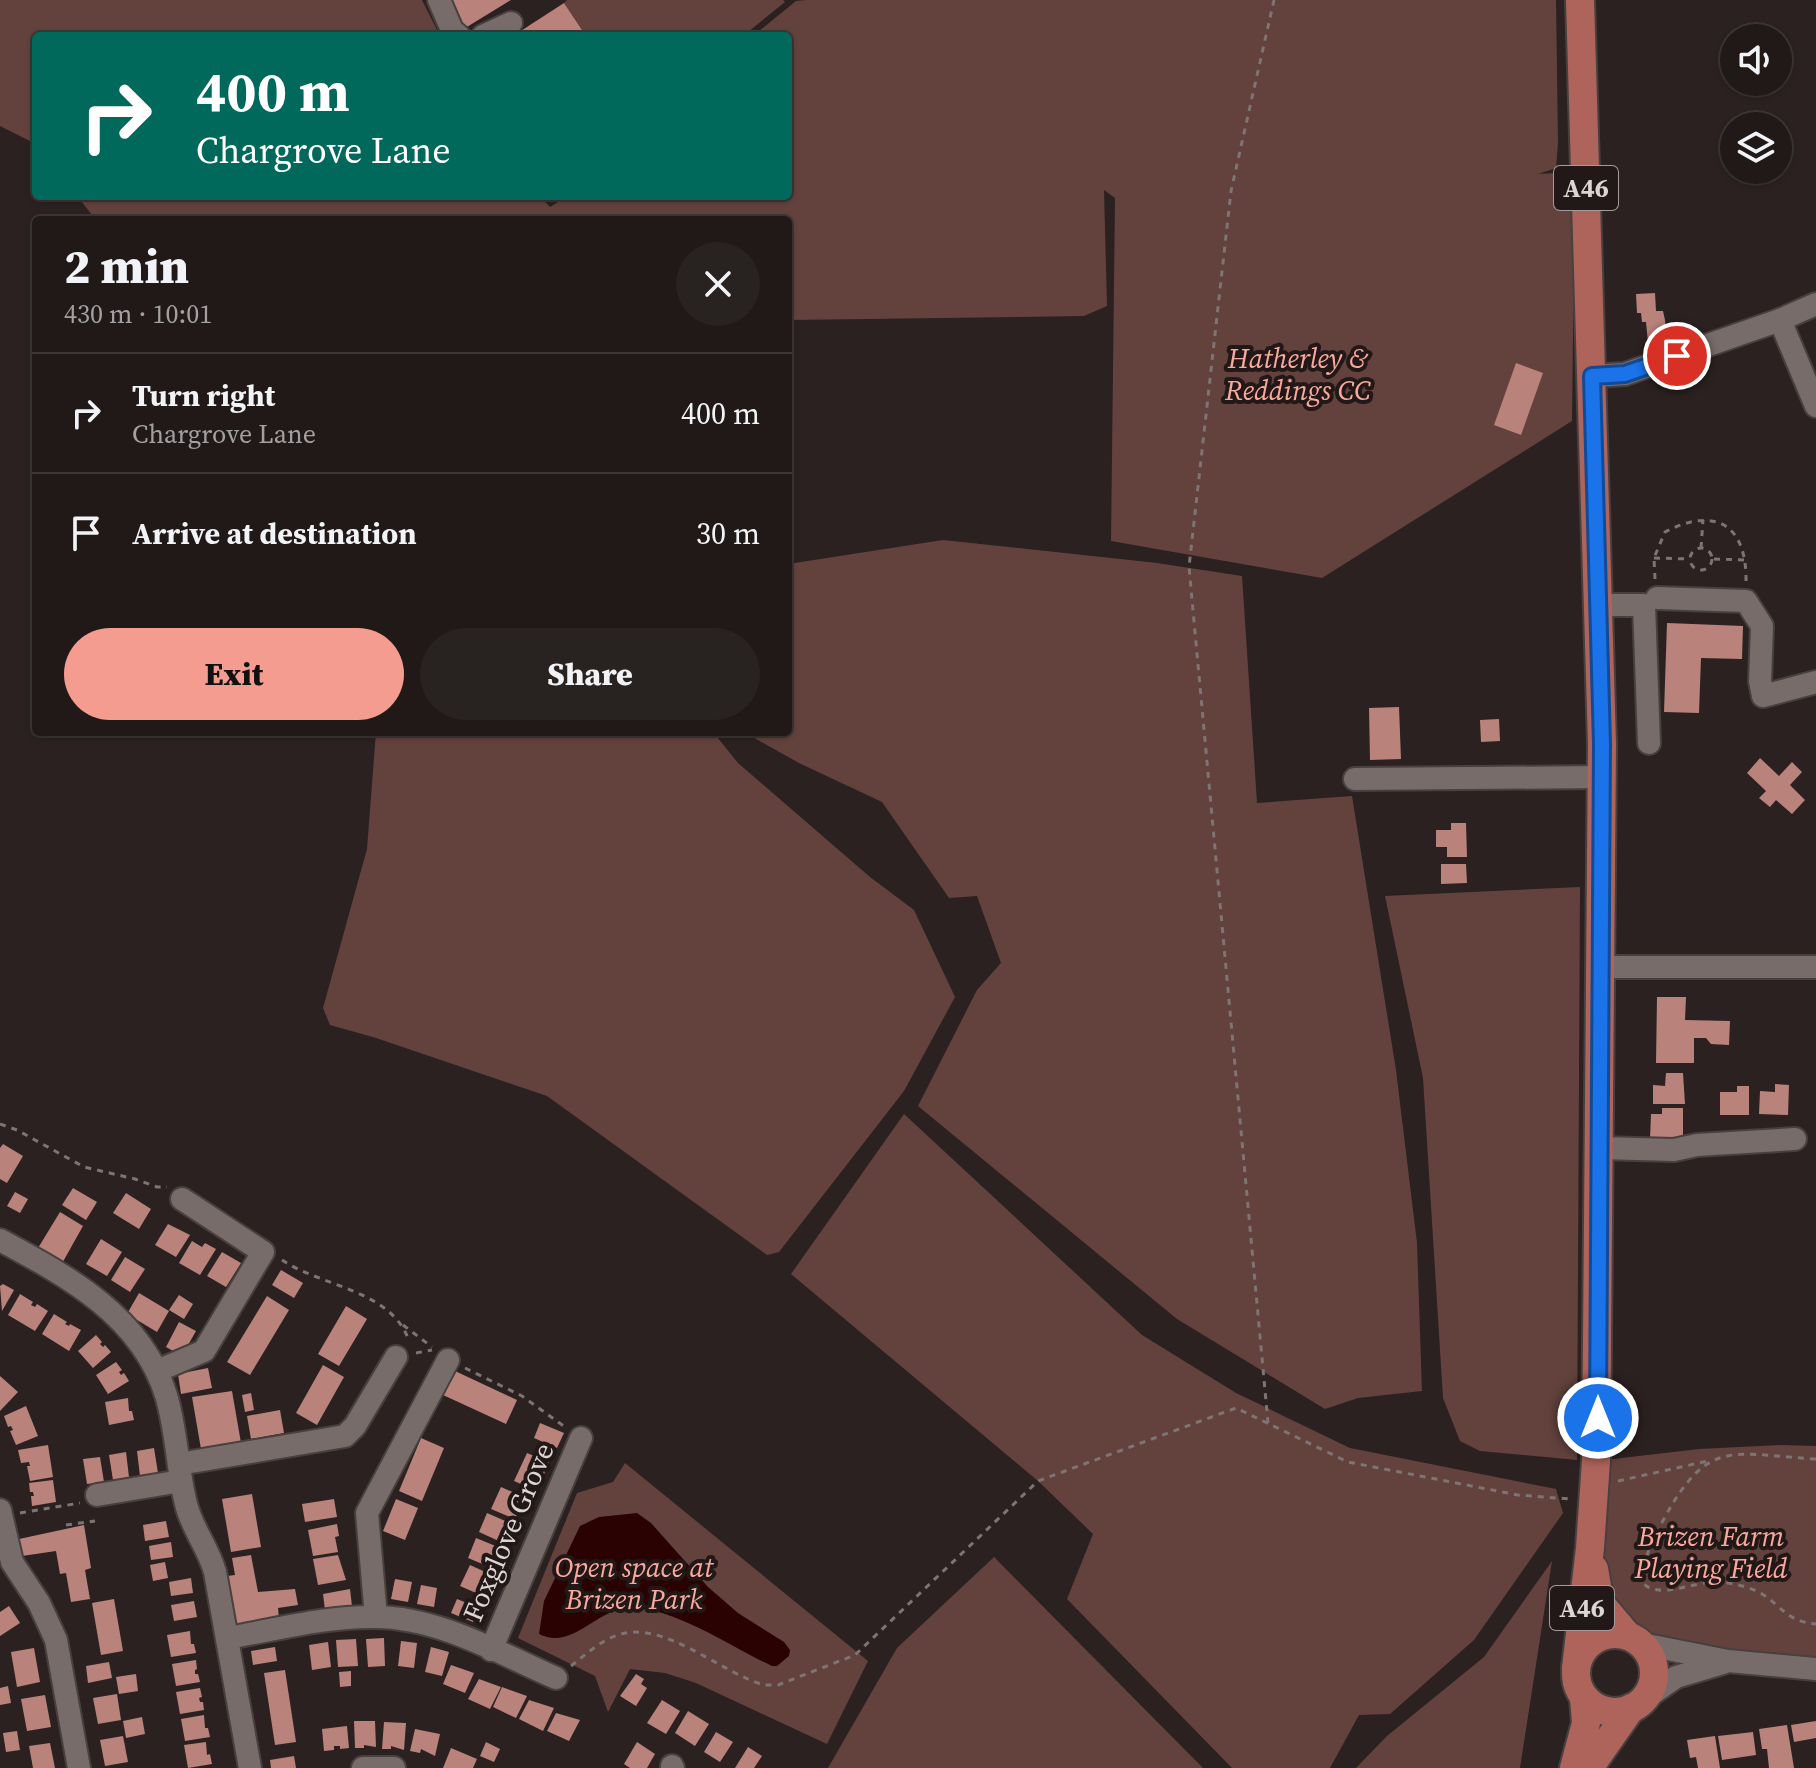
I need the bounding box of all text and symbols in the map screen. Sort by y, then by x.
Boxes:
map controls [1720,24,1792,184]
button: sound [1720,24,1792,96]
text: 400 m [196,53,350,130]
icon: right [64,64,168,168]
button: layers [1720,112,1792,184]
text: Chargrove Lane [196,126,451,175]
road number: A46 [1554,166,1618,210]
text: 2 min [64,233,189,299]
button: close [676,242,760,326]
text: 430 m · 10:01 [64,296,212,332]
pin [1643,322,1711,390]
icon: arrive [1655,334,1699,378]
park label: Hatherley & Reddings CC [1224,339,1371,409]
text: Turn right [132,375,275,416]
icon: right [64,391,108,435]
text: 400 m [681,393,760,434]
text: Chargrove Lane [132,416,316,452]
icon: arrive [64,511,108,555]
text: Arrive at destination [132,513,417,554]
text: 30 m [696,513,760,554]
button: Exit [64,628,404,720]
button: Share [420,628,760,720]
position arrow [1556,1376,1640,1460]
street label: Foxglove Grove [453,1437,563,1627]
park label: Brizen Farm Playing Field [1634,1517,1788,1587]
park label: Open space at Brizen Park [555,1548,715,1618]
road number: A46 [1550,1586,1614,1630]

